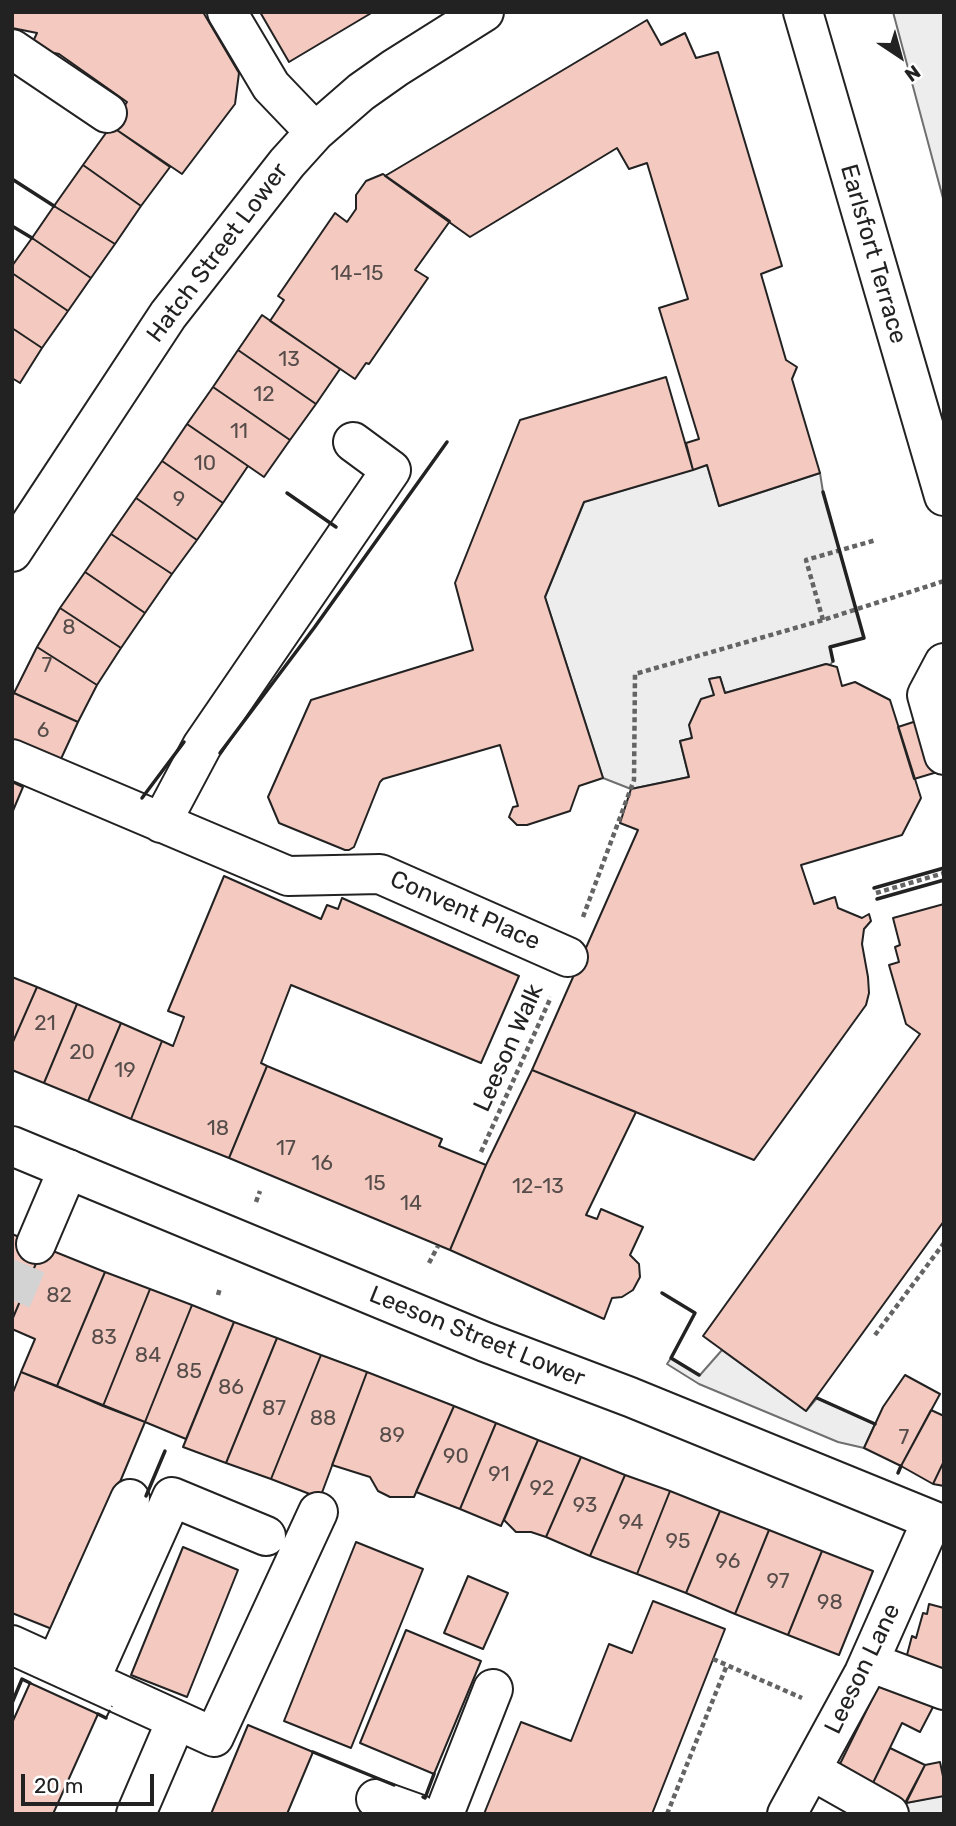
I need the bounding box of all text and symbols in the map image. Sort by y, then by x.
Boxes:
north arrow [865,21,935,91]
text: N [900,60,925,87]
street label: Hatch Street Lower [141,158,295,348]
street label: Earlsfort Terrace [834,161,912,347]
house number: 14-15 [331,261,383,287]
house number: 13 [278,347,300,373]
house number: 12 [253,382,275,408]
house number: 11 [230,419,248,445]
house number: 10 [194,451,216,477]
house number: 9 [173,487,185,513]
house number: 8 [62,615,76,641]
house number: 7 [42,653,52,679]
house number: 6 [37,718,49,744]
street label: Convent Place [386,865,544,957]
street label: Leeson Walk [468,980,550,1116]
house number: 21 [34,1011,56,1037]
house number: 20 [69,1040,95,1066]
house number: 19 [114,1058,136,1084]
house number: 18 [207,1116,229,1142]
house number: 17 [276,1136,296,1162]
house number: 16 [311,1151,333,1177]
house number: 15 [364,1171,386,1197]
house number: 12-13 [512,1174,564,1200]
house number: 14 [400,1191,422,1217]
street label: Leeson Street Lower [365,1281,589,1393]
house number: 82 [46,1283,72,1309]
house number: 83 [91,1325,117,1351]
house number: 84 [135,1343,161,1369]
house number: 85 [176,1359,202,1385]
house number: 86 [218,1375,244,1401]
house number: 87 [262,1396,286,1422]
house number: 88 [310,1406,336,1432]
house number: 89 [379,1423,405,1449]
house number: 7 [899,1425,909,1451]
house number: 90 [443,1444,469,1470]
house number: 91 [488,1462,510,1488]
house number: 92 [530,1476,554,1502]
house number: 93 [573,1493,597,1519]
house number: 94 [618,1510,644,1536]
house number: 95 [666,1529,690,1555]
house number: 96 [716,1549,740,1575]
house number: 97 [766,1569,790,1595]
house number: 98 [817,1590,843,1616]
street label: Leeson Lane [819,1599,907,1739]
scale bar [24,1759,158,1803]
text: 20 m [34,1773,83,1798]

